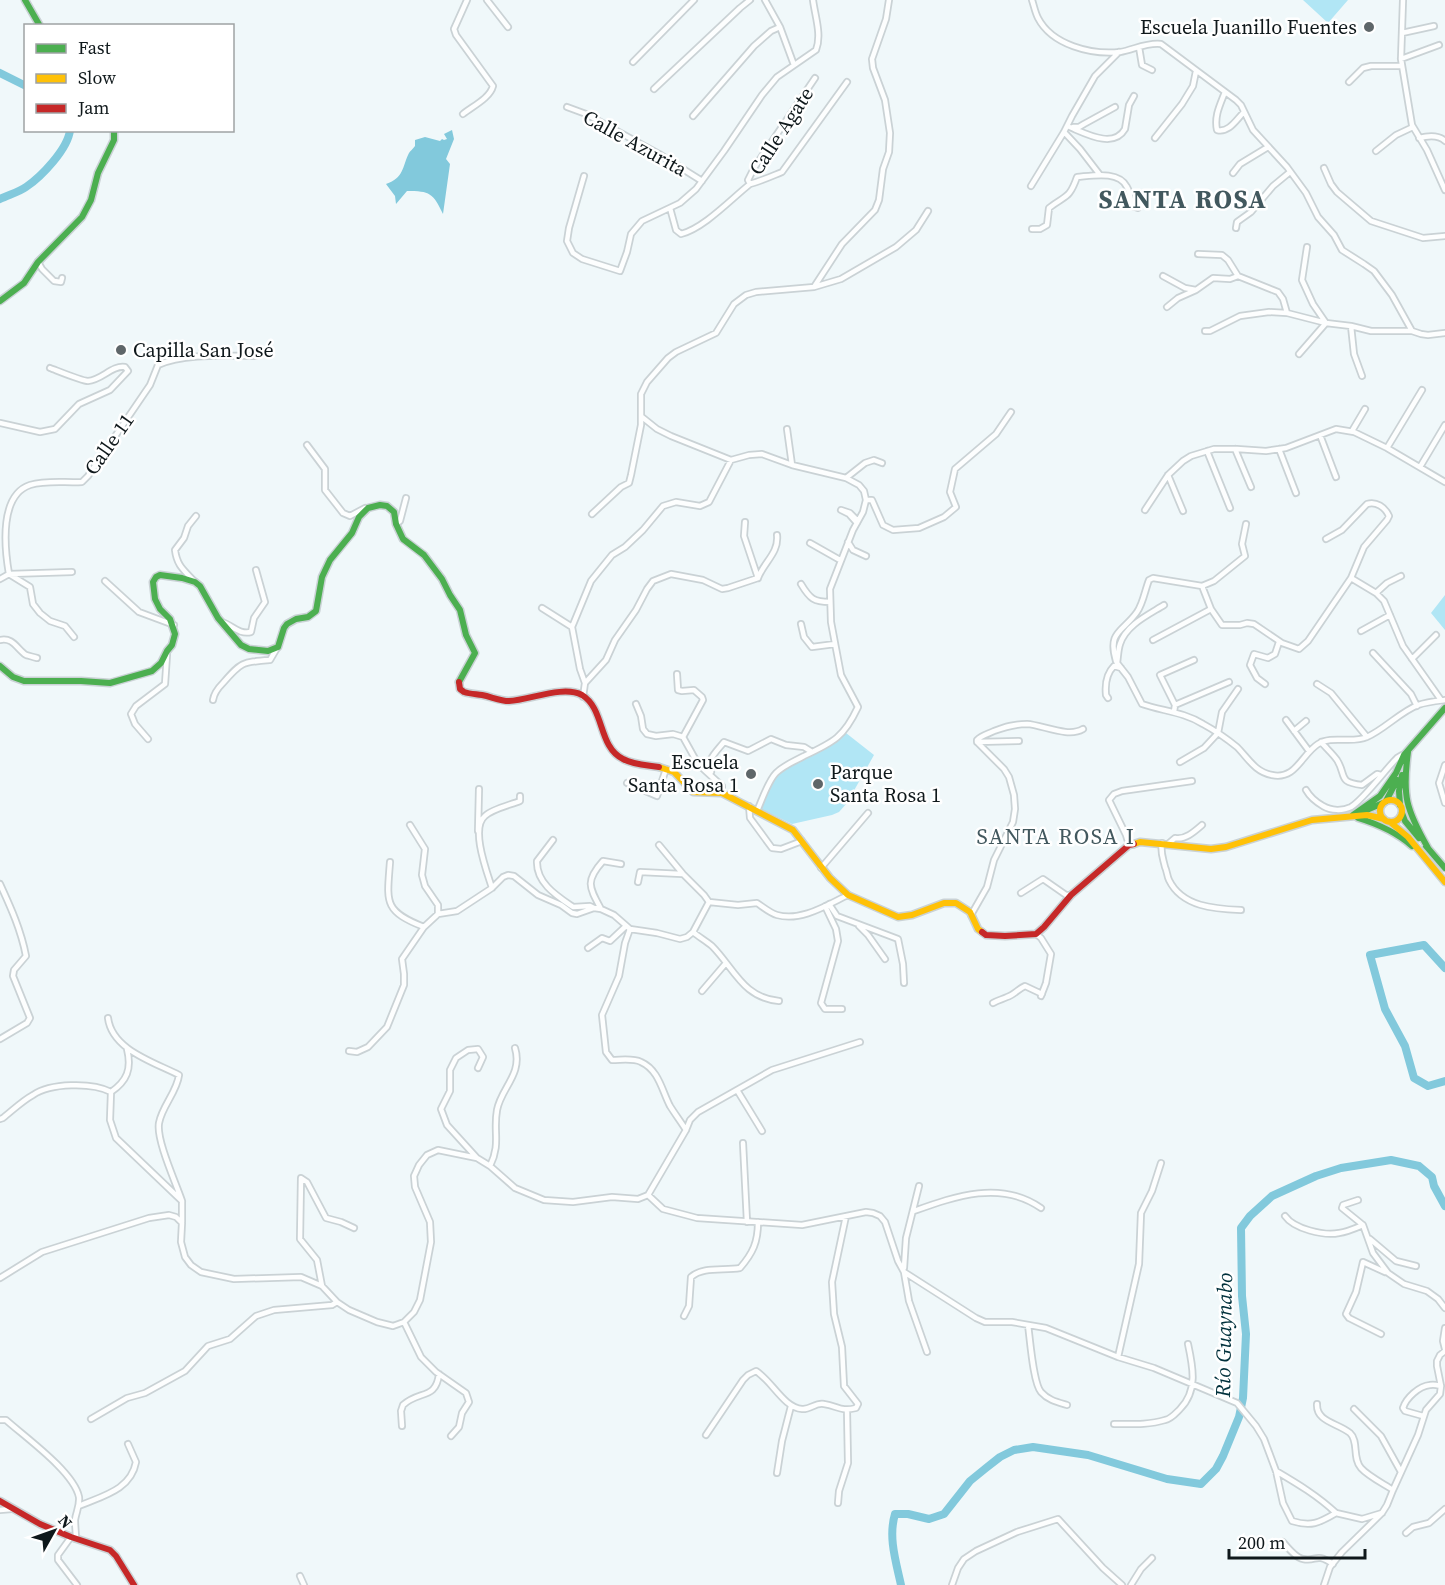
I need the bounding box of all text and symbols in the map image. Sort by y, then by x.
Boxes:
place label: Escuela Juanillo Fuentes [1140,13,1357,41]
marker: Escuela Juanillo Fuentes [1362,20,1376,34]
legend [24,24,234,132]
text: Fast [78,35,111,60]
text: Slow [78,65,116,90]
street label: Calle Agate [742,82,820,180]
text: Jam [77,95,110,120]
street label: Calle Azurita [578,103,693,183]
district label: SANTA ROSA [1099,181,1267,217]
place label: Capilla San José [133,336,274,364]
marker: Capilla San José [114,343,128,357]
street label: Calle 11 [78,407,140,481]
place label: Escuela Santa Rosa 1 [628,748,740,799]
place label: Parque Santa Rosa 1 [830,758,941,809]
marker: Escuela Santa Rosa 1 [744,767,758,781]
marker: Parque Santa Rosa 1 [811,777,825,791]
district label: SANTA ROSA I [976,821,1136,851]
water label: Río Guaynabo [1208,1272,1239,1399]
north arrow [24,1501,84,1561]
text: N [53,1510,78,1533]
scale bar [1229,1522,1366,1560]
text: 200 m [1238,1530,1285,1555]

